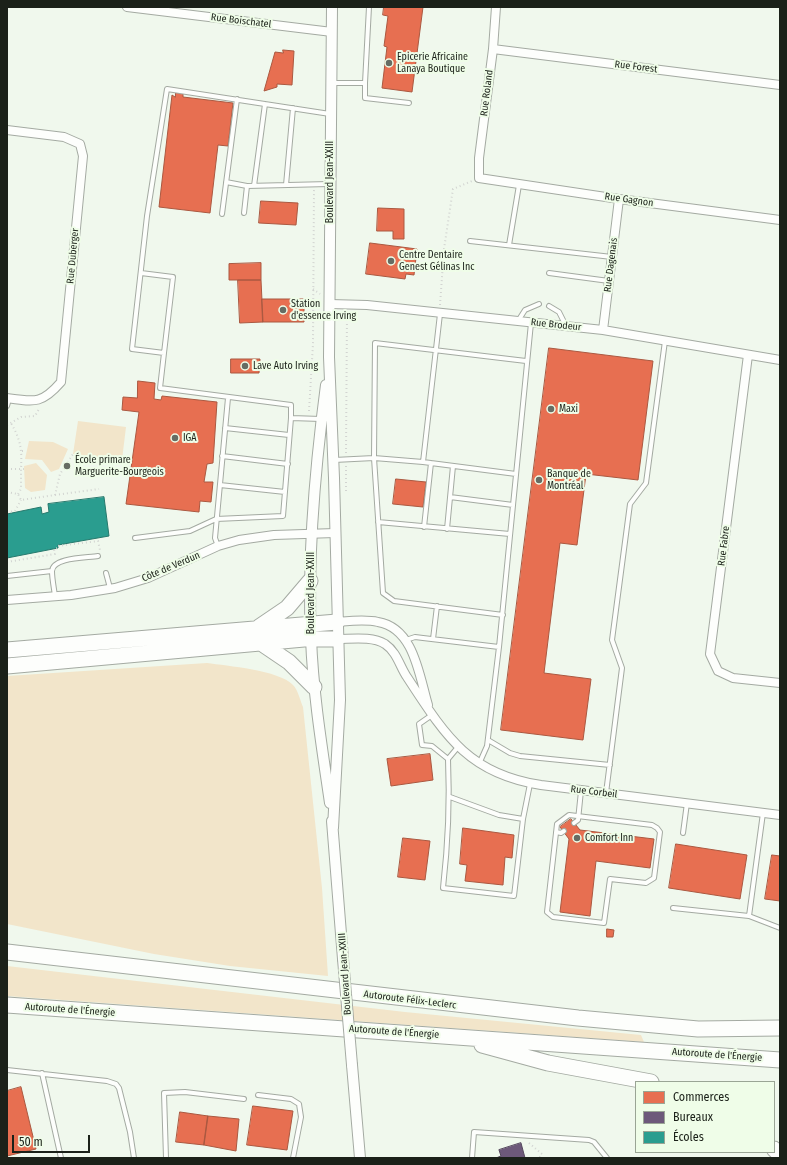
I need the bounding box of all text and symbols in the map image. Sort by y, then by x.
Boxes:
street label: Rue Boischatel [210,11,272,31]
place label: Epicerie Africaine Lanaya Boutique [397,51,468,74]
marker: Epicerie Africaine Lanaya Boutique [384,58,394,68]
street label: Rue Forest [614,58,658,76]
street label: Rue Roland [478,69,496,117]
street label: Boulevard Jean-XXIII [324,141,336,223]
street label: Rue Gagnon [604,191,654,209]
street label: Rue Duberger [65,228,81,284]
street label: Rue Dagenais [602,237,620,293]
place label: Centre Dentaire Genest Gélinas Inc [399,249,474,272]
marker: Centre Dentaire Genest Gélinas Inc [386,256,396,266]
place label: Station d'essence Irving [291,298,356,322]
marker: Station d'essence Irving [278,305,288,315]
street label: Rue Brodeur [530,316,582,334]
place label: Lave Auto Irving [253,360,318,372]
marker: Lave Auto Irving [240,361,250,371]
place label: Maxi [559,403,578,415]
marker: Maxi [546,404,556,414]
place label: IGA [183,432,197,444]
marker: IGA [170,433,180,443]
place label: École primare Marguerite-Bourgeois [75,454,164,478]
marker: École primare Marguerite-Bourgeois [62,461,72,471]
place label: Banque de Montréal [547,468,591,492]
marker: Banque de Montréal [534,475,544,485]
street label: Rue Fabre [716,525,732,567]
street label: Côte de Verdun [140,549,202,585]
street label: Boulevard Jean-XXIII [305,552,317,634]
street label: Rue Corbeil [570,783,618,801]
place label: Comfort Inn [585,832,633,844]
marker: Comfort Inn [572,833,582,843]
street label: Boulevard Jean-XXIII [336,933,354,1015]
street label: Autoroute Félix-Leclerc [363,988,457,1012]
street label: Autoroute de l'Énergie [24,1001,116,1019]
street label: Autoroute de l'Énergie [348,1023,440,1041]
street label: Autoroute de l'Énergie [671,1046,763,1064]
legend [635,1081,775,1153]
text: Commerces [673,1090,729,1104]
text: Bureaux [673,1110,713,1124]
scale bar [14,1127,92,1153]
text: Écoles [673,1130,704,1144]
text: 50 m [19,1135,43,1149]

